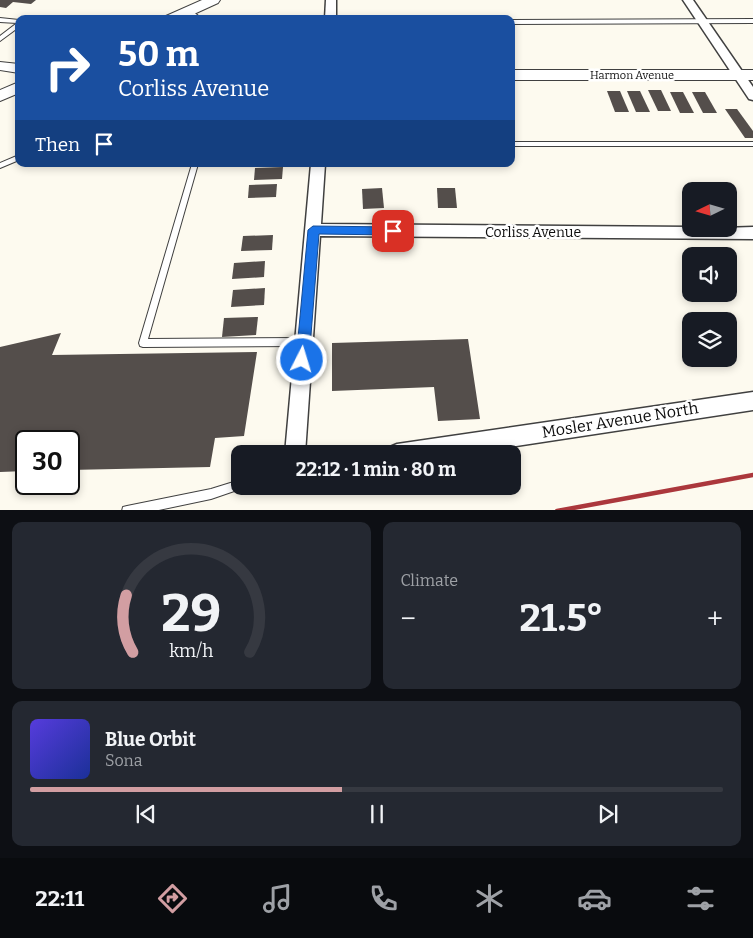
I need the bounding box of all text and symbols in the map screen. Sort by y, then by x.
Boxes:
text: 50 m [118,33,199,75]
icon: right [35,35,100,100]
street label: Harmon Avenue [590,69,674,82]
text: Corliss Avenue [118,75,269,102]
icon: arrive [90,130,118,158]
text: Then [35,133,80,156]
north arrow [682,182,738,238]
map controls [682,182,737,367]
pin [372,210,414,252]
icon: arrive [379,217,407,245]
street label: Corliss Avenue [485,224,581,241]
button: sound [682,247,737,302]
button: layers [682,312,737,367]
position arrow [275,333,327,385]
street label: Mosler Avenue North [540,398,700,442]
speed limit sign: 30 [15,430,80,495]
text: 22:12 · 1 min · 80 m [296,458,456,481]
text: Climate [401,571,458,590]
text: 29 [161,582,221,645]
text: 21.5° [519,595,604,641]
text: − [401,602,416,635]
text: + [707,602,723,635]
text: km/h [169,640,213,662]
text: Blue Orbit [105,728,196,751]
text: Sona [105,751,142,770]
icon: previous [132,800,160,828]
icon: pause [363,800,391,828]
icon: next [594,800,622,828]
icon: directions [155,881,190,916]
icon: music [260,881,295,916]
icon: phone [366,881,401,916]
icon: climate [472,881,507,916]
icon: car [577,881,612,916]
icon: filters [683,881,718,916]
text: 22:11 [35,885,84,912]

